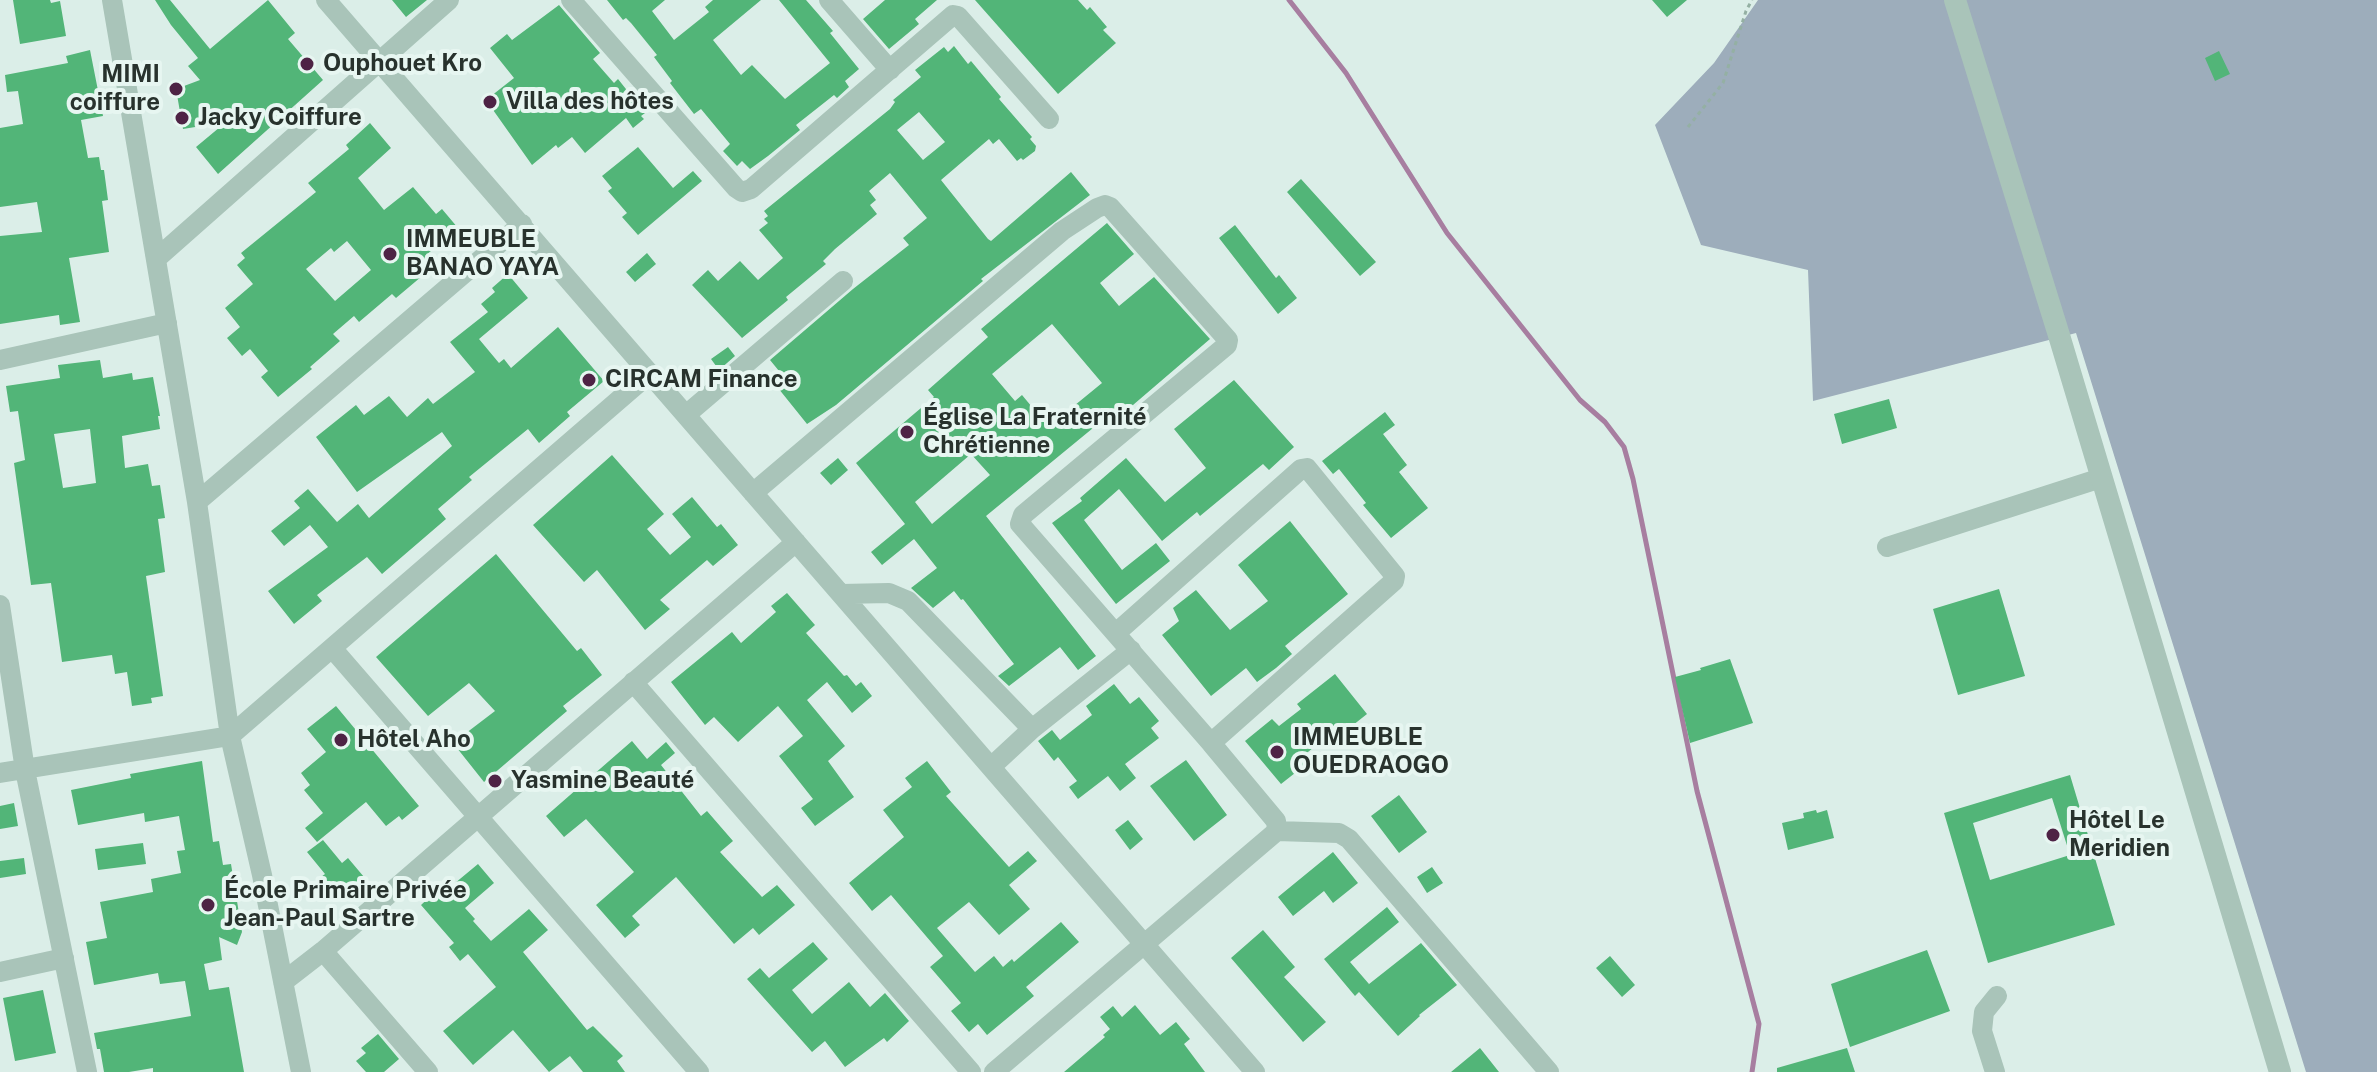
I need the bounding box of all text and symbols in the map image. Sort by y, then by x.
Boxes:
place label: Ouphouet Kro [323,50,482,78]
marker: Ouphouet Kro [298,55,316,73]
place label: MIMI coiffure [70,61,160,117]
marker: MIMI coiffure [167,80,185,98]
place label: Villa des hôtes [506,88,674,116]
marker: Villa des hôtes [481,93,499,111]
place label: Jacky Coiffure [198,104,362,132]
marker: Jacky Coiffure [173,109,191,127]
place label: IMMEUBLE BANAO YAYA [406,226,559,282]
marker: IMMEUBLE BANAO YAYA [381,245,399,263]
place label: CIRCAM Finance [605,366,798,394]
marker: CIRCAM Finance [580,371,598,389]
place label: Église La Fraternité Chrétienne [923,404,1147,460]
marker: Église La Fraternité Chrétienne [898,423,916,441]
place label: IMMEUBLE OUEDRAOGO [1293,724,1449,780]
place label: Hôtel Aho [357,726,471,754]
marker: Hôtel Aho [332,731,350,749]
marker: IMMEUBLE OUEDRAOGO [1268,743,1286,761]
place label: Yasmine Beauté [511,767,694,795]
marker: Yasmine Beauté [486,772,504,790]
place label: Hôtel Le Meridien [2069,807,2170,863]
marker: Hôtel Le Meridien [2044,826,2062,844]
place label: École Primaire Privée Jean-Paul Sartre [224,877,467,933]
marker: École Primaire Privée Jean-Paul Sartre [199,896,217,914]

